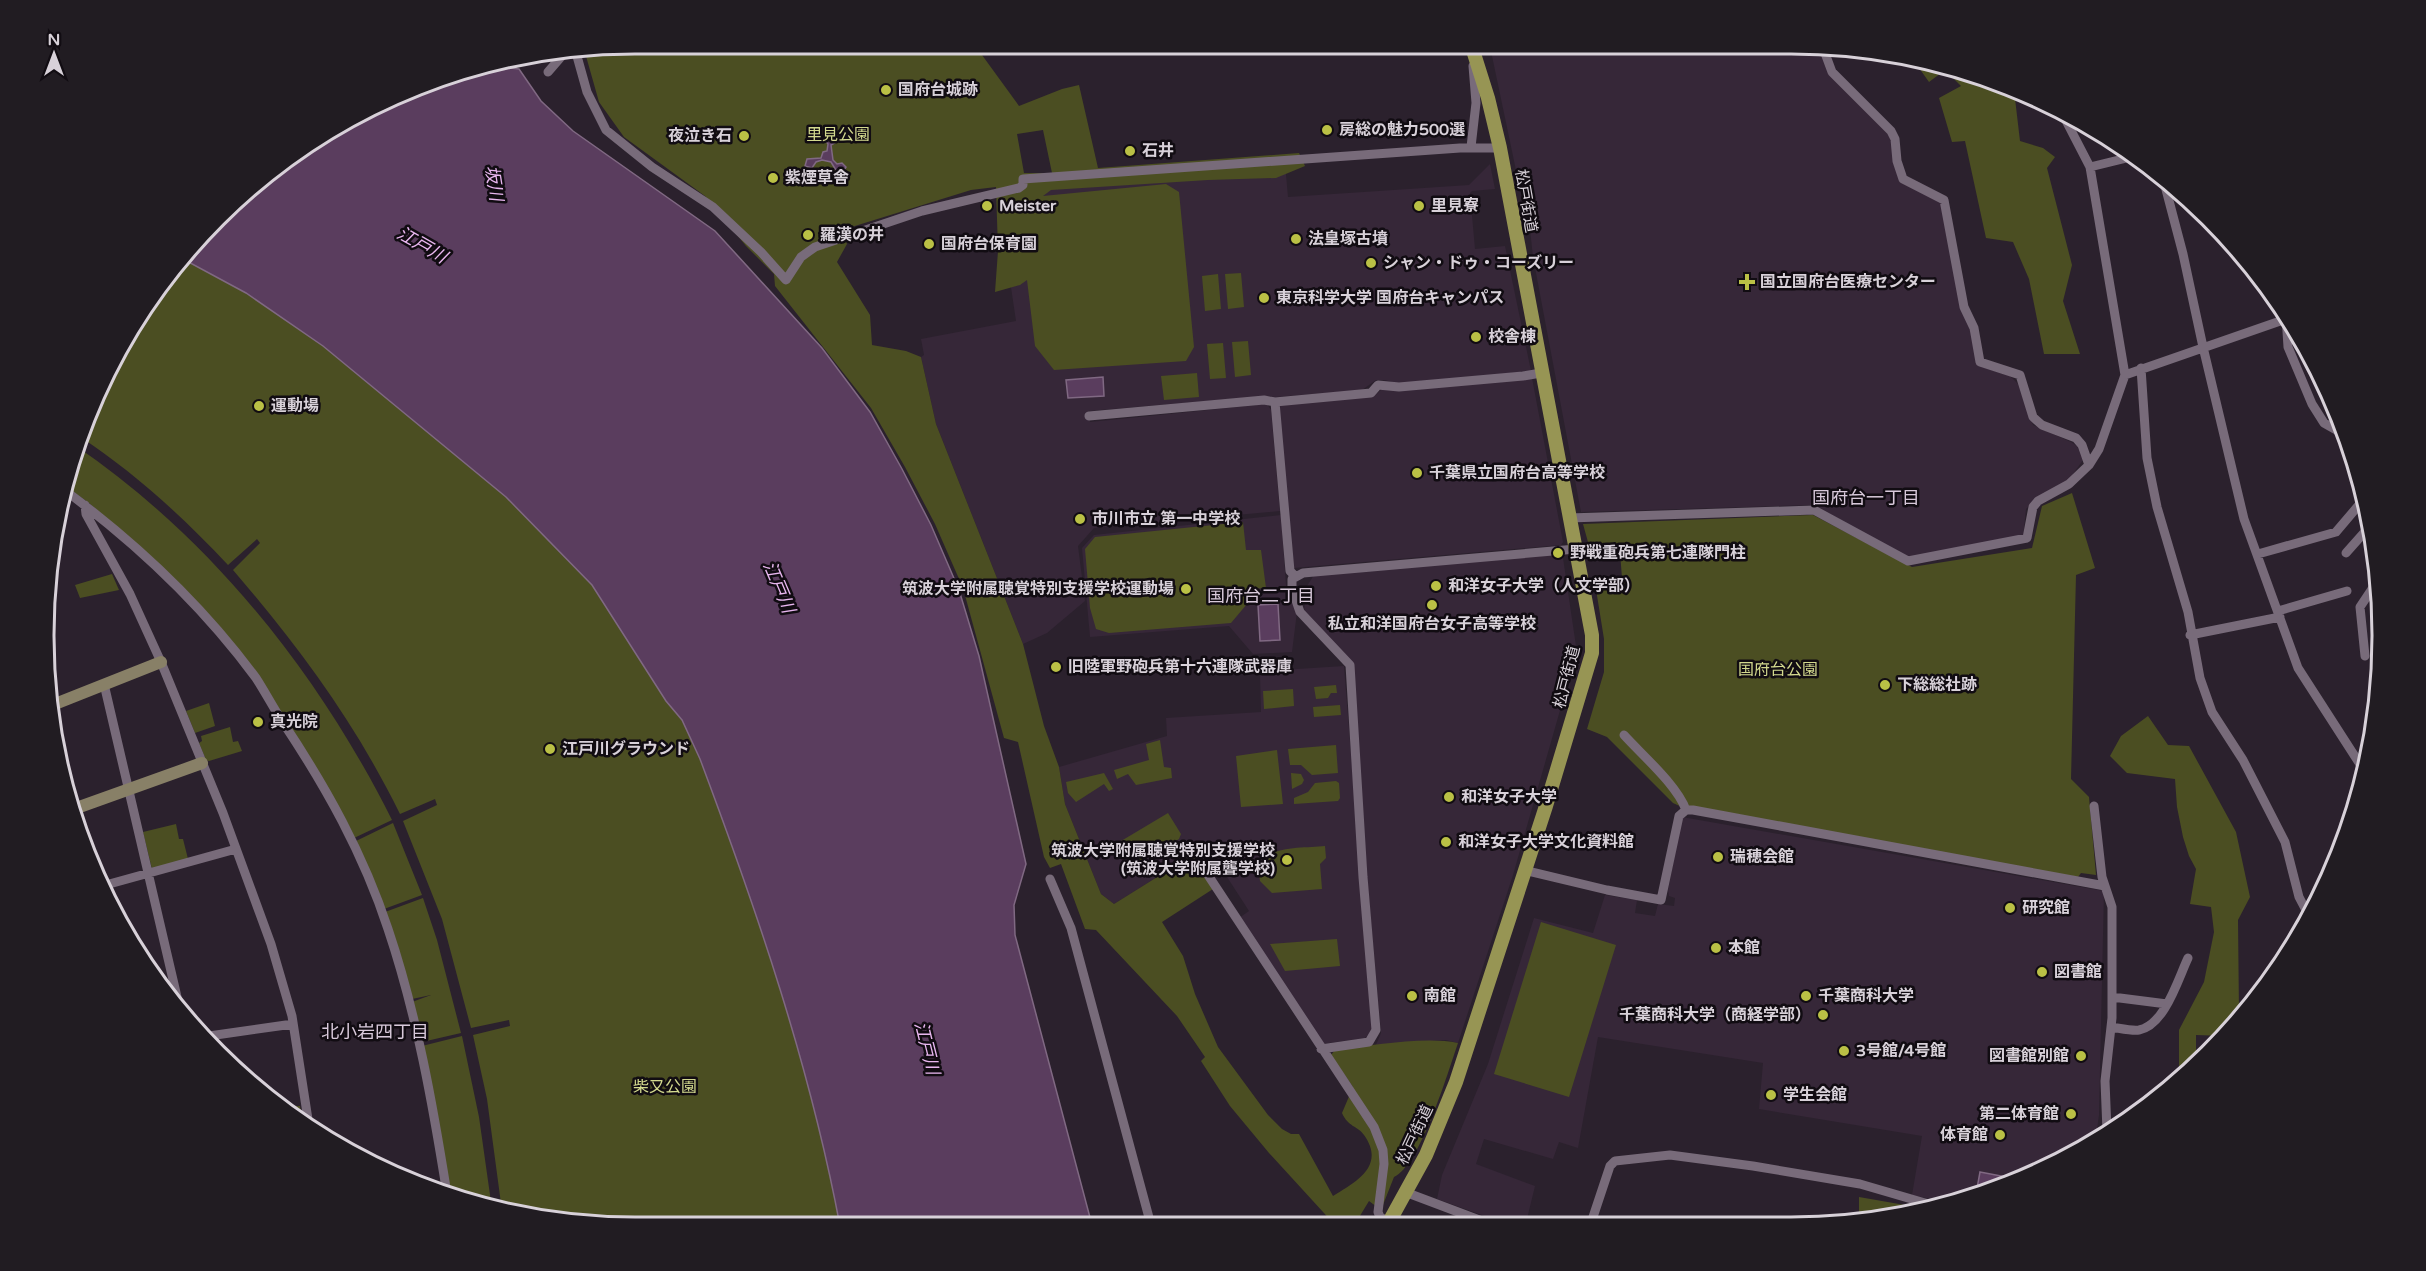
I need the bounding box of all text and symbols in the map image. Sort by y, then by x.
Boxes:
north arrow [24,24,84,84]
text: N [48,30,60,50]
place label: 国府台城跡 [898,80,978,100]
marker: 国府台城跡 [879,83,893,97]
place label: 房総の魅力500選 [1339,120,1465,140]
marker: 房総の魅力500選 [1320,123,1334,137]
park label: 里見公園 [806,125,870,145]
place label: 夜泣き石 [668,126,732,146]
marker: 夜泣き石 [737,129,751,143]
place label: 石井 [1142,141,1174,161]
marker: 石井 [1123,144,1137,158]
water label: 坂川 [480,164,508,204]
place label: 紫煙草舎 [785,168,849,188]
street label: 松戸街道 [1511,168,1541,234]
marker: 紫煙草舎 [766,171,780,185]
place label: Meister [999,196,1057,216]
place label: 里見寮 [1431,196,1479,216]
marker: Meister [980,199,994,213]
marker: 里見寮 [1412,199,1426,213]
water label: 江戸川 [393,222,453,269]
place label: 羅漢の井 [820,225,884,245]
marker: 羅漢の井 [801,228,815,242]
place label: 法皇塚古墳 [1308,229,1388,249]
marker: 法皇塚古墳 [1289,232,1303,246]
place label: 国府台保育園 [941,234,1037,254]
marker: 国府台保育園 [922,237,936,251]
place label: シャン・ドゥ・コーズリー [1383,253,1574,273]
marker: シャン・ドゥ・コーズリー [1364,256,1378,270]
place label: 国立国府台医療センター [1760,272,1936,292]
marker: 国立国府台医療センター [1738,273,1756,291]
place label: 東京科学大学 国府台キャンパス [1276,288,1504,308]
marker: 東京科学大学 国府台キャンパス [1257,291,1271,305]
place label: 校舎棟 [1488,327,1536,347]
marker: 校舎棟 [1469,330,1483,344]
place label: 運動場 [271,396,319,416]
marker: 運動場 [252,399,266,413]
place label: 千葉県立国府台高等学校 [1429,463,1605,483]
marker: 千葉県立国府台高等学校 [1410,466,1424,480]
district label: 国府台一丁目 [1812,487,1920,509]
place label: 市川市立 第一中学校 [1092,509,1240,529]
marker: 市川市立 第一中学校 [1073,512,1087,526]
place label: 野戦重砲兵第七連隊門柱 [1570,543,1746,563]
marker: 野戦重砲兵第七連隊門柱 [1551,546,1565,560]
water label: 江戸川 [758,558,800,618]
place label: 和洋女子大学（人文学部） [1448,576,1640,596]
place label: 筑波大学附属聴覚特別支援学校運動場 [902,579,1174,599]
marker: 和洋女子大学（人文学部） [1429,579,1443,593]
marker: 筑波大学附属聴覚特別支援学校運動場 [1179,582,1193,596]
district label: 国府台二丁目 [1207,585,1315,607]
marker: 私立和洋国府台女子高等学校 [1425,598,1439,612]
place label: 私立和洋国府台女子高等学校 [1328,614,1536,634]
street label: 松戸街道 [1550,644,1584,710]
place label: 旧陸軍野砲兵第十六連隊武器庫 [1068,657,1292,677]
marker: 旧陸軍野砲兵第十六連隊武器庫 [1049,660,1063,674]
park label: 国府台公園 [1738,660,1818,680]
place label: 下総総社跡 [1897,675,1977,695]
marker: 下総総社跡 [1878,678,1892,692]
place label: 真光院 [270,712,318,732]
marker: 真光院 [251,715,265,729]
place label: 江戸川グラウンド [562,739,690,759]
marker: 江戸川グラウンド [543,742,557,756]
place label: 和洋女子大学 [1461,787,1557,807]
marker: 和洋女子大学 [1442,790,1456,804]
place label: 和洋女子大学文化資料館 [1458,832,1634,852]
marker: 和洋女子大学文化資料館 [1439,835,1453,849]
place label: 筑波大学附属聴覚特別支援学校 (筑波大学附属聾学校) [1051,841,1275,879]
place label: 瑞穂会館 [1730,847,1794,867]
marker: 瑞穂会館 [1711,850,1725,864]
marker: 筑波大学附属聴覚特別支援学校 (筑波大学附属聾学校) [1280,853,1294,867]
place label: 研究館 [2022,898,2070,918]
marker: 研究館 [2003,901,2017,915]
place label: 本館 [1728,938,1760,958]
marker: 本館 [1709,941,1723,955]
place label: 図書館 [2054,962,2102,982]
marker: 図書館 [2035,965,2049,979]
place label: 南館 [1424,986,1456,1006]
place label: 千葉商科大学 [1818,986,1914,1006]
marker: 南館 [1405,989,1419,1003]
marker: 千葉商科大学 [1799,989,1813,1003]
place label: 千葉商科大学（商経学部） [1619,1005,1811,1025]
marker: 千葉商科大学（商経学部） [1816,1008,1830,1022]
water label: 江戸川 [910,1019,945,1079]
district label: 北小岩四丁目 [321,1021,429,1043]
place label: 3号館/4号館 [1856,1041,1946,1061]
marker: 3号館/4号館 [1837,1044,1851,1058]
place label: 図書館別館 [1989,1046,2069,1066]
marker: 図書館別館 [2074,1049,2088,1063]
park label: 柴又公園 [633,1077,697,1097]
place label: 学生会館 [1783,1085,1847,1105]
marker: 学生会館 [1764,1088,1778,1102]
street label: 松戸街道 [1392,1102,1438,1168]
place label: 第二体育館 [1979,1104,2059,1124]
marker: 第二体育館 [2064,1107,2078,1121]
place label: 体育館 [1940,1125,1988,1145]
marker: 体育館 [1993,1128,2007,1142]

